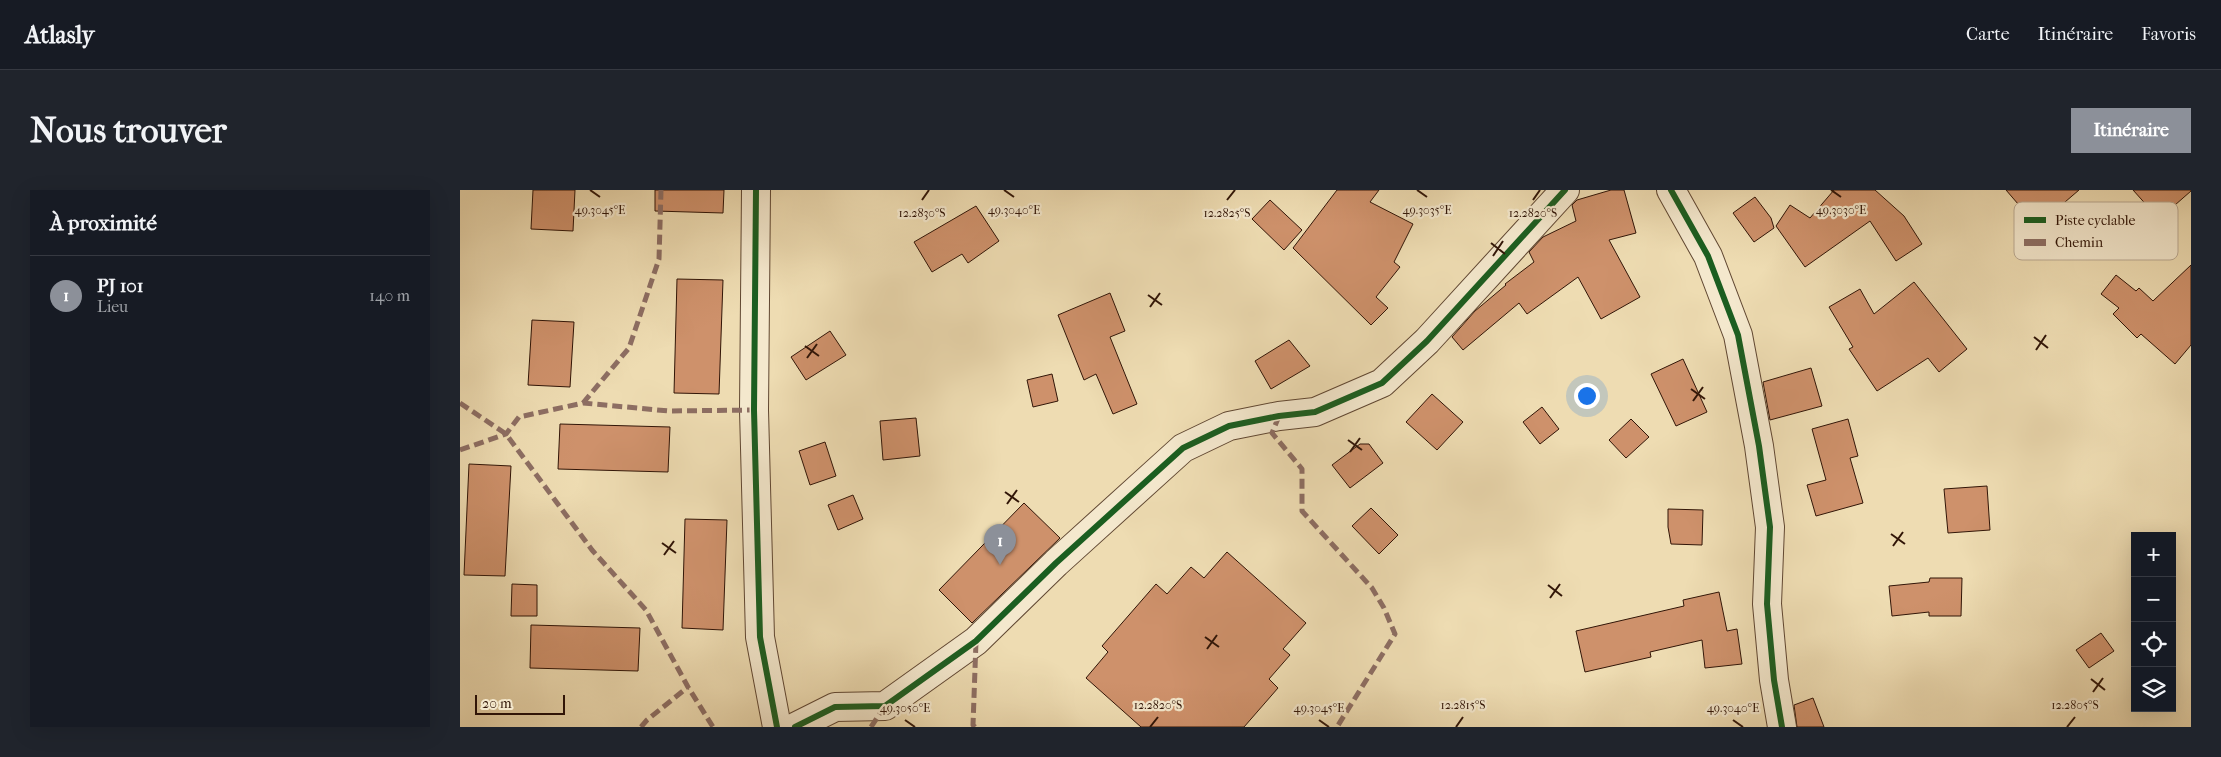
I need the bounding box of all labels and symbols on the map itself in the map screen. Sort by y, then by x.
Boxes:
legend [2014,202,2178,260]
text: 49.3045°E [575,203,625,217]
text: 49.3040°E [988,203,1040,217]
text: 49.3035°E [1402,203,1452,217]
text: 49.3030°E [1816,203,1866,217]
text: 12.2830°S [898,206,946,220]
text: 12.2825°S [1204,206,1250,220]
text: 12.2820°S [1509,206,1557,220]
text: Piste cyclable [2055,212,2135,229]
text: Chemin [2055,234,2103,251]
your location [1574,383,1600,409]
pin: 1 [984,524,1016,565]
scale bar [475,692,565,715]
text: 12.2820°S [1134,698,1182,712]
text: 12.2815°S [1441,698,1485,712]
text: 12.2805°S [2051,698,2099,712]
text: 49.3050°E [880,701,930,715]
text: 49.3045°E [1294,701,1344,715]
text: 49.3040°E [1707,701,1759,715]

